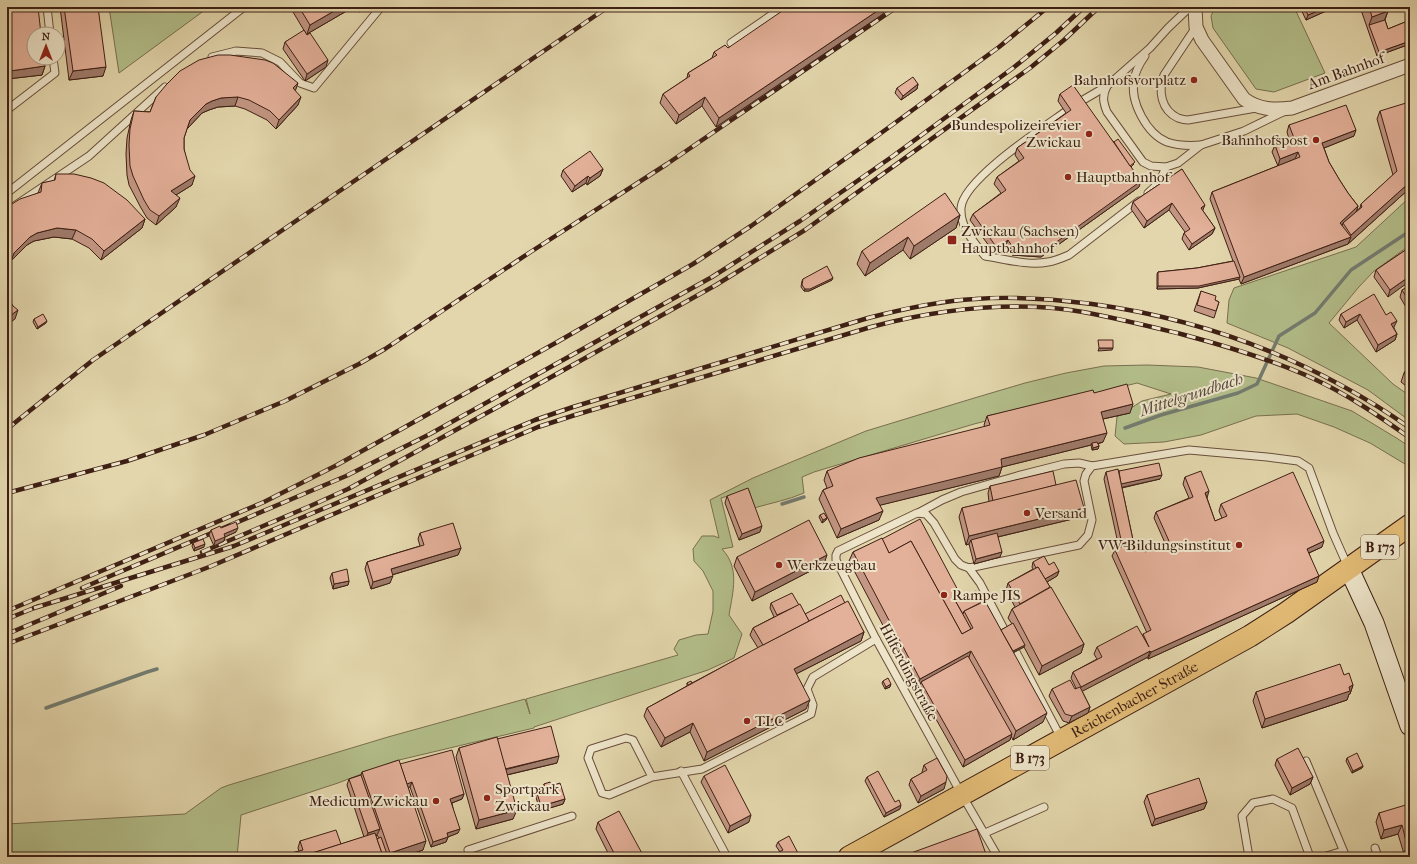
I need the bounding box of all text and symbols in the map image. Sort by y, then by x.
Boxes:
north arrow [26,26,66,66]
text: N [42,30,51,43]
street label: Am Bahnhof [1304,48,1390,93]
place label: Bahnhofsvorplatz [1073,71,1186,89]
marker: Bahnhofsvorplatz [1189,75,1199,85]
place label: Bundespolizeirevier Zwickau [951,116,1082,151]
marker: Bundespolizeirevier Zwickau [1084,129,1094,139]
place label: Bahnhofspost [1221,131,1309,149]
marker: Bahnhofspost [1311,135,1321,145]
place label: Hauptbahnhof [1076,168,1172,186]
marker: Hauptbahnhof [1063,172,1073,182]
place label: Zwickau (Sachsen) Hauptbahnhof [961,222,1079,257]
marker: Zwickau (Sachsen) Hauptbahnhof [946,234,958,246]
water label: Mittelgrundbach [1136,369,1245,420]
place label: Versand [1034,504,1088,522]
marker: Versand [1022,508,1032,518]
road number: B 173 [1361,535,1399,559]
place label: VW-Bildungsinstitut [1097,536,1232,554]
marker: VW-Bildungsinstitut [1234,540,1244,550]
place label: Werkzeugbau [786,556,876,574]
marker: Werkzeugbau [774,560,784,570]
place label: Rampe JIS [952,586,1021,604]
marker: Rampe JIS [939,590,949,600]
street label: Hilferdingstraße [876,620,943,724]
street label: Reichenbacher Straße [1068,657,1202,742]
place label: TLC [755,712,784,730]
marker: TLC [742,716,752,726]
road number: B 173 [1011,746,1049,770]
place label: Sportpark Zwickau [495,780,560,815]
place label: Medicum Zwickau [309,792,429,810]
marker: Sportpark Zwickau [482,793,492,803]
marker: Medicum Zwickau [431,796,441,806]

